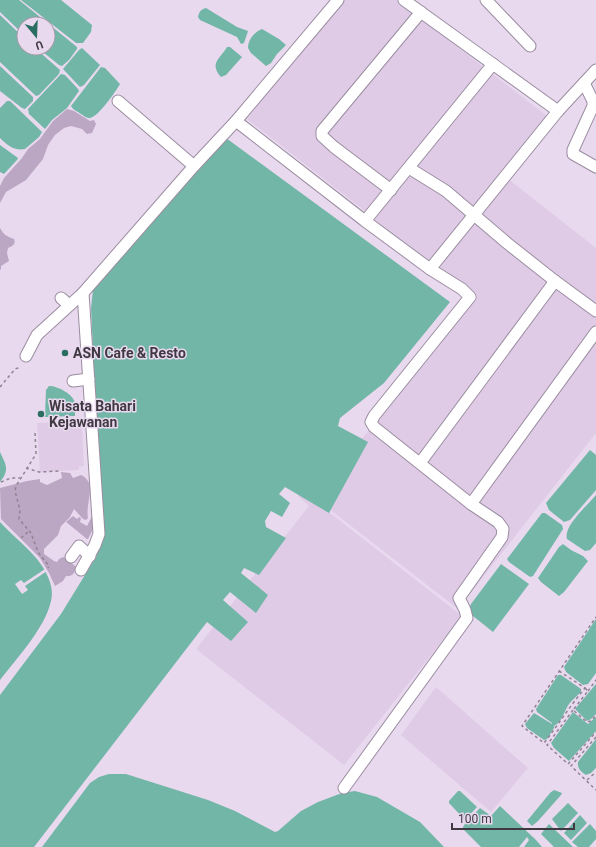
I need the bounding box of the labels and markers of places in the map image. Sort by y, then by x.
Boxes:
place label: ASN Cafe & Resto [73,345,186,361]
marker: ASN Cafe & Resto [60,348,70,358]
place label: Wisata Bahari Kejawanan [49,398,136,430]
marker: Wisata Bahari Kejawanan [36,409,46,419]

